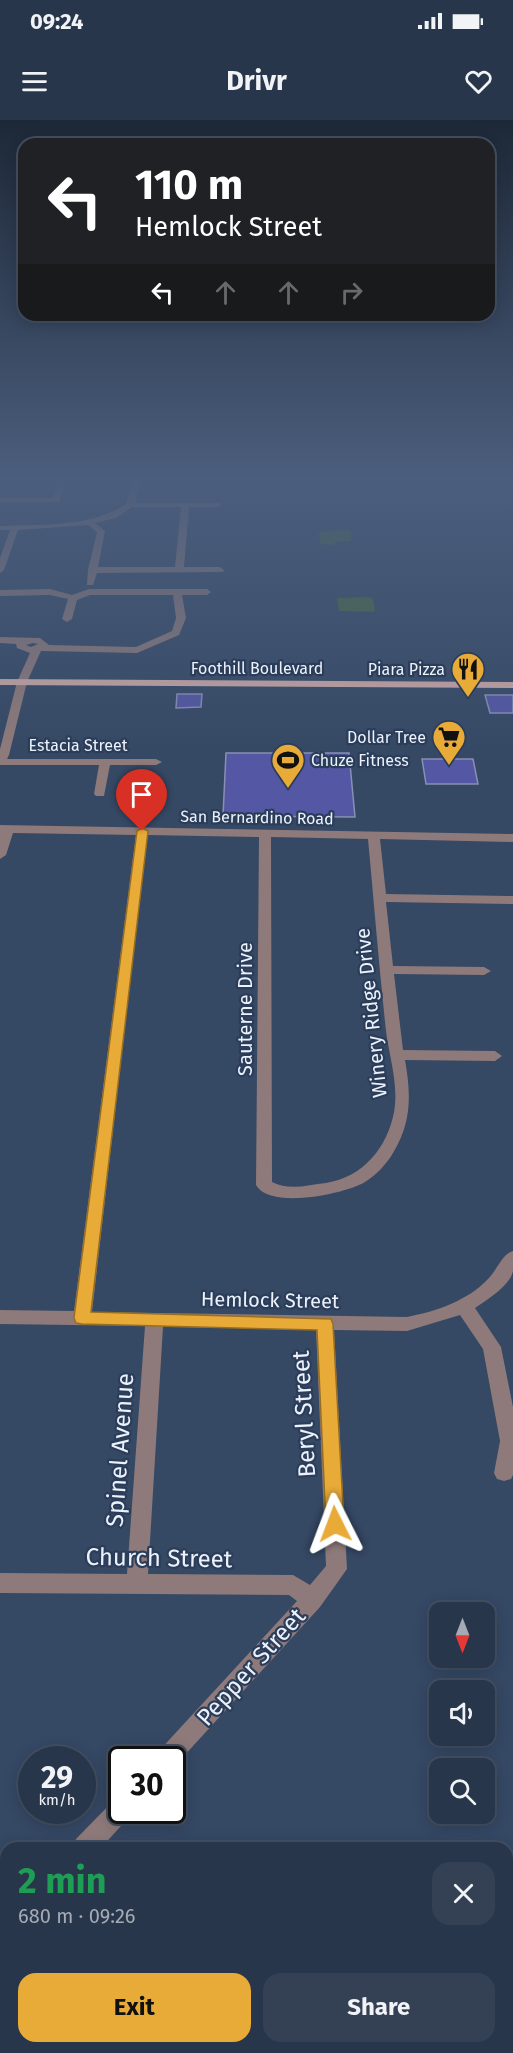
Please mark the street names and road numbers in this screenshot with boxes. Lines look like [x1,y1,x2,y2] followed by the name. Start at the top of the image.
[191,659,323,678] street label: Foothill Boulevard
[29,736,128,755] street label: Estacia Street
[180,807,334,828] street label: San Bernardino Road
[350,927,392,1099] street label: Winery Ridge Drive
[233,942,257,1076] street label: Sauterne Drive
[201,1287,340,1313] street label: Hemlock Street
[287,1349,321,1478] street label: Beryl Street
[101,1372,139,1528] street label: Spinel Avenue
[85,1543,233,1573] street label: Church Street
[191,1602,311,1732] street label: Pepper Street

